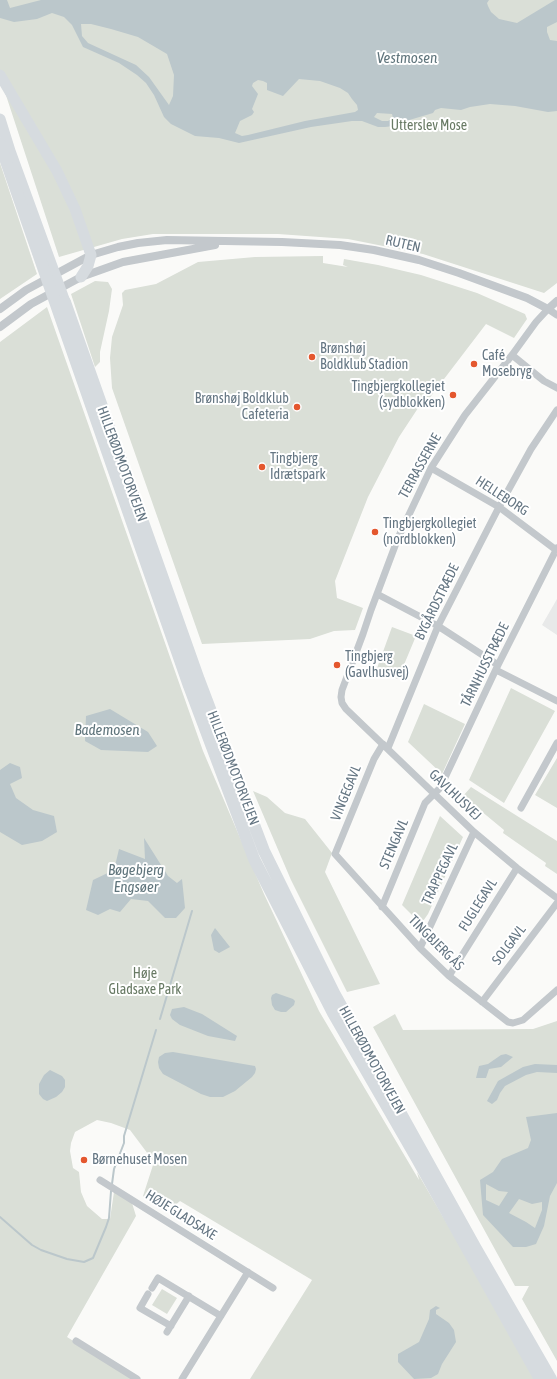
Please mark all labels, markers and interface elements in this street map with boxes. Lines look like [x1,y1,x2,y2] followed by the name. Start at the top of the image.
[377,49,437,67] water label: Vestmosen
[391,118,467,134] park label: Utterslev Mose
[384,232,422,256] street label: RUTEN
[320,341,408,374] place label: Brønshøj Boldklub Stadion
[482,348,532,380] place label: Café Mosebryg
[307,352,317,362] marker: Brønshøj Boldklub Stadion
[469,359,479,369] marker: Café Mosebryg
[351,379,445,412] place label: Tingbjergkollegiet (sydblokken)
[448,390,458,400] marker: Tingbjergkollegiet (sydblokken)
[195,391,289,424] place label: Brønshøj Boldklub Cafeteria
[292,402,302,412] marker: Brønshøj Boldklub Cafeteria
[93,404,151,524] street label: HILLERØDMOTORVEJEN
[395,430,445,502] street label: TERRASSERNE
[270,451,326,484] place label: Tingbjerg Idrætspark
[257,462,267,472] marker: Tingbjerg Idrætspark
[472,473,532,519] street label: HELLEBORG
[383,516,477,548] place label: Tingbjergkollegiet (nordblokken)
[370,527,380,537] marker: Tingbjergkollegiet (nordblokken)
[411,561,463,643] street label: BYGÅRDSTRÆDE
[457,620,513,710] street label: TÅRNHUSSTRÆDE
[345,649,409,682] place label: Tingbjerg (Gavlhusvej)
[332,660,342,670] marker: Tingbjerg (Gavlhusvej)
[203,708,263,828] street label: HILLERØDMOTORVEJEN
[74,721,140,739] water label: Bademosen
[327,763,365,823] street label: VINGEGAVL
[425,766,485,824] street label: GAVLHUSVEJ
[376,817,412,871] street label: STENGAVL
[418,841,462,907] street label: TRAPPEGAVL
[108,861,164,896] water label: Bøgebjerg Engsøer
[455,876,501,934] street label: FUGLEGAVL
[405,912,467,974] street label: TINGBJERG ÅS
[489,922,529,968] street label: SOLGAVL
[109,966,181,998] park label: Høje Gladsaxe Park
[335,1003,409,1117] street label: HILLERØDMOTORVEJEN
[92,1152,187,1168] place label: Børnehuset Mosen
[79,1155,89,1165] marker: Børnehuset Mosen
[142,1186,220,1244] street label: HØJE GLADSAXE

